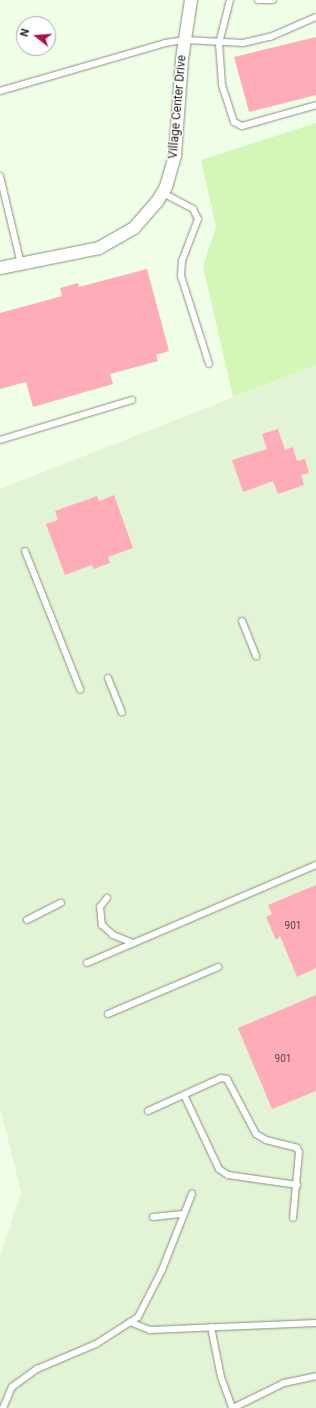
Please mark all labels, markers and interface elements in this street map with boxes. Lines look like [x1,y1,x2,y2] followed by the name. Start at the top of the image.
[16,16,56,56] north arrow
[18,27,32,38] text: N
[166,55,190,159] street label: Village Center Drive
[285,920,301,932] house number: 901
[275,1053,291,1065] house number: 901

